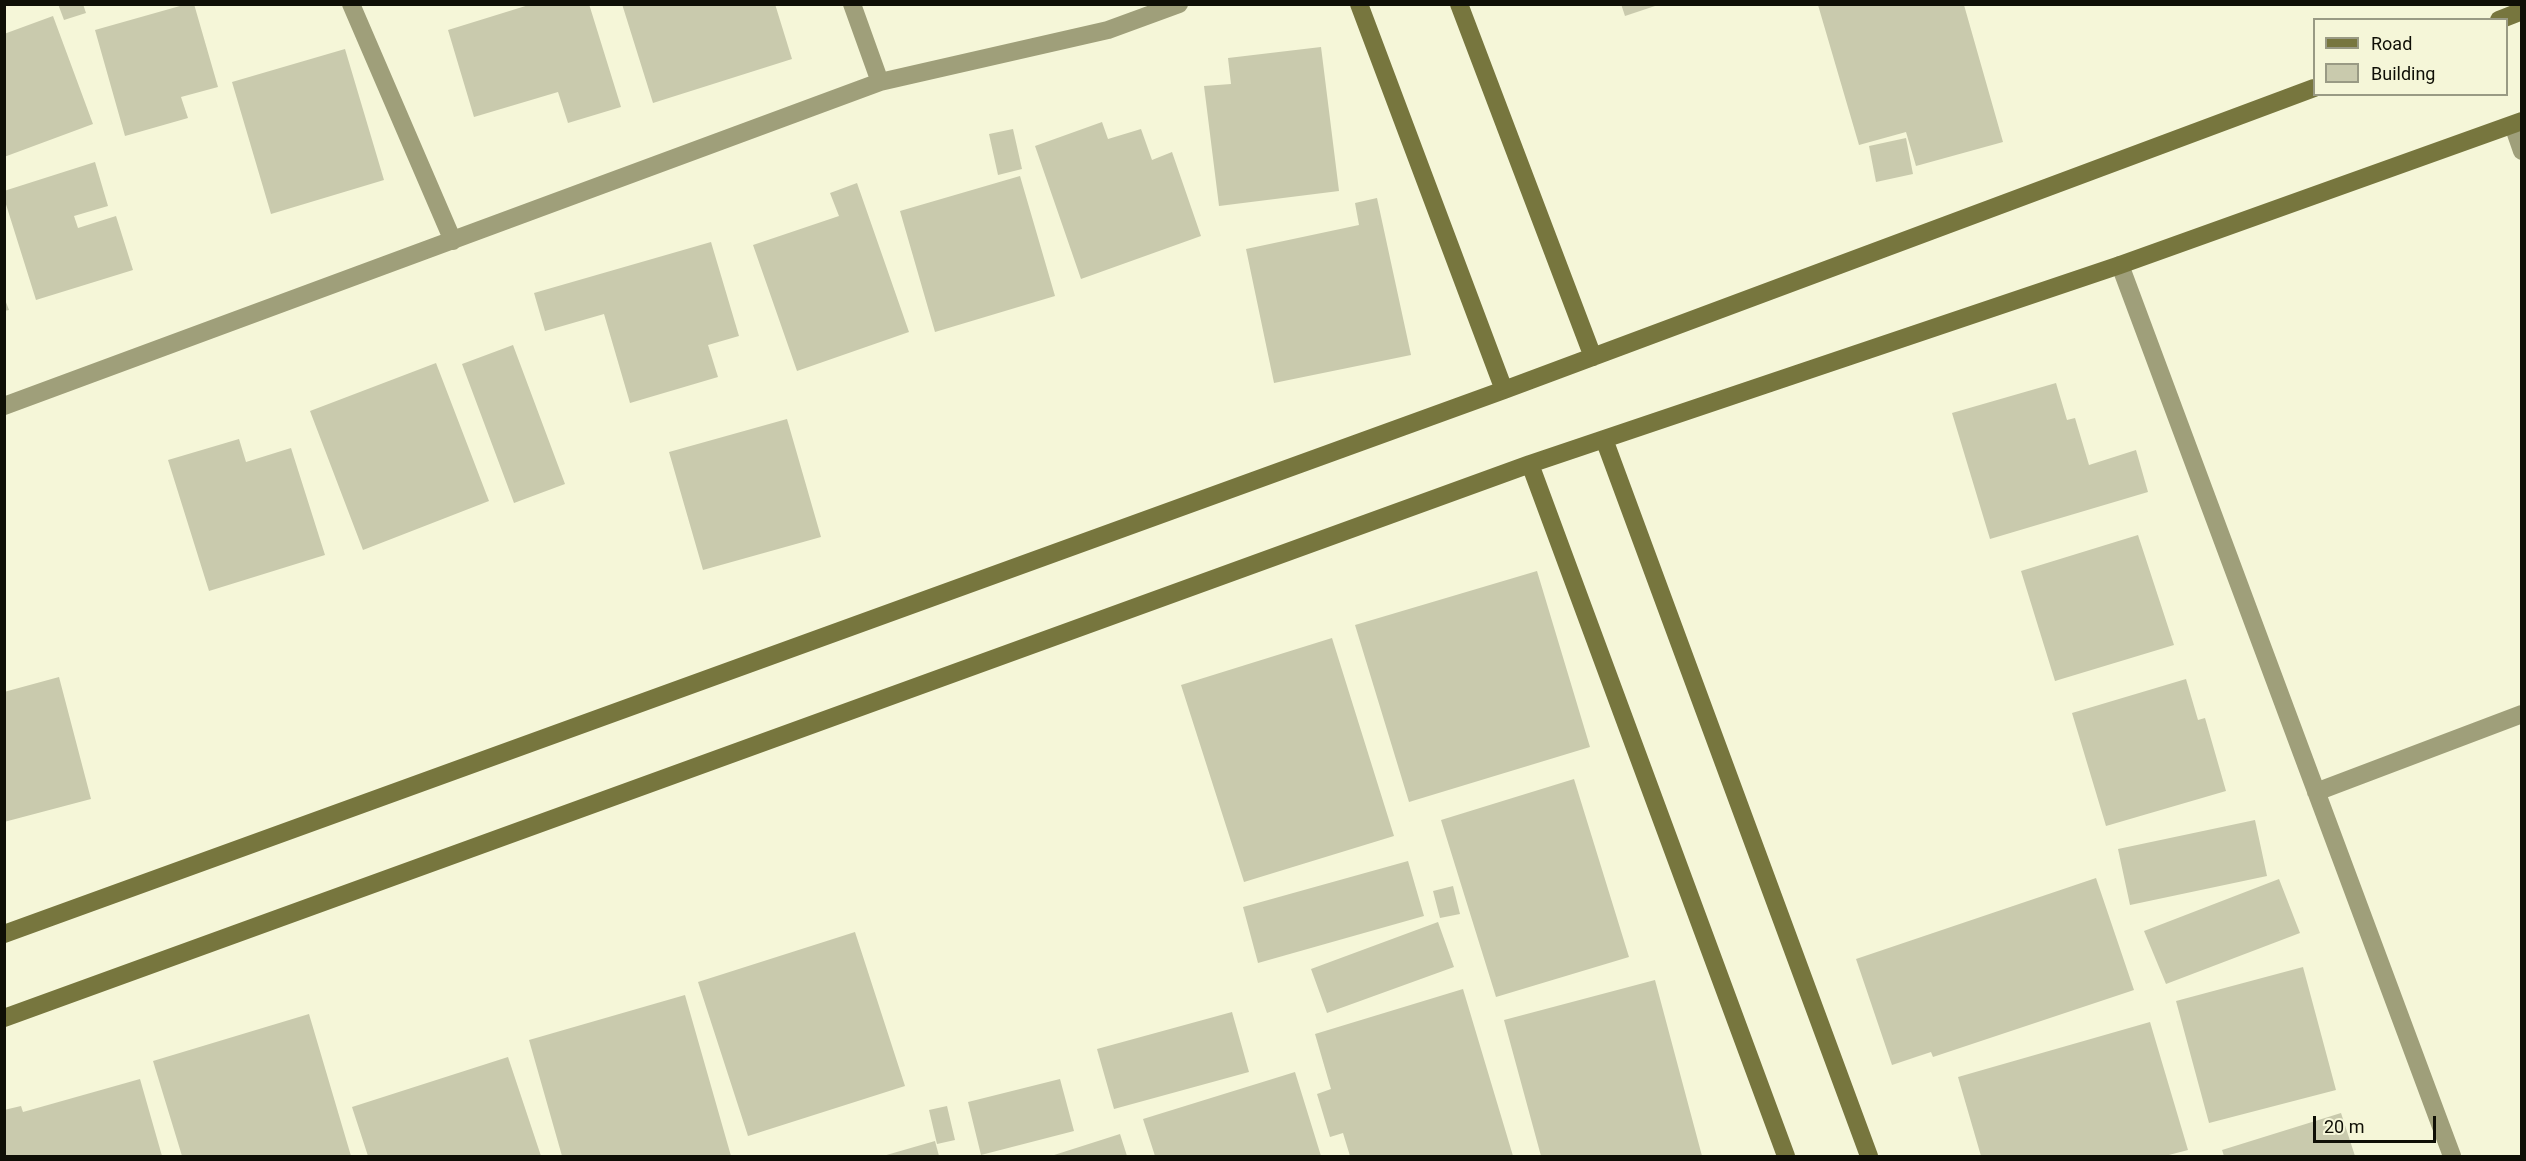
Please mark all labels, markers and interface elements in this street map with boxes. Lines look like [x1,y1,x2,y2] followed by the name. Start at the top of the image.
[2313,18,2508,96] legend
[2371,33,2412,54] text: Road
[2371,63,2435,84] text: Building
[2316,1104,2439,1142] scale bar
[2324,1116,2364,1137] text: 20 m

